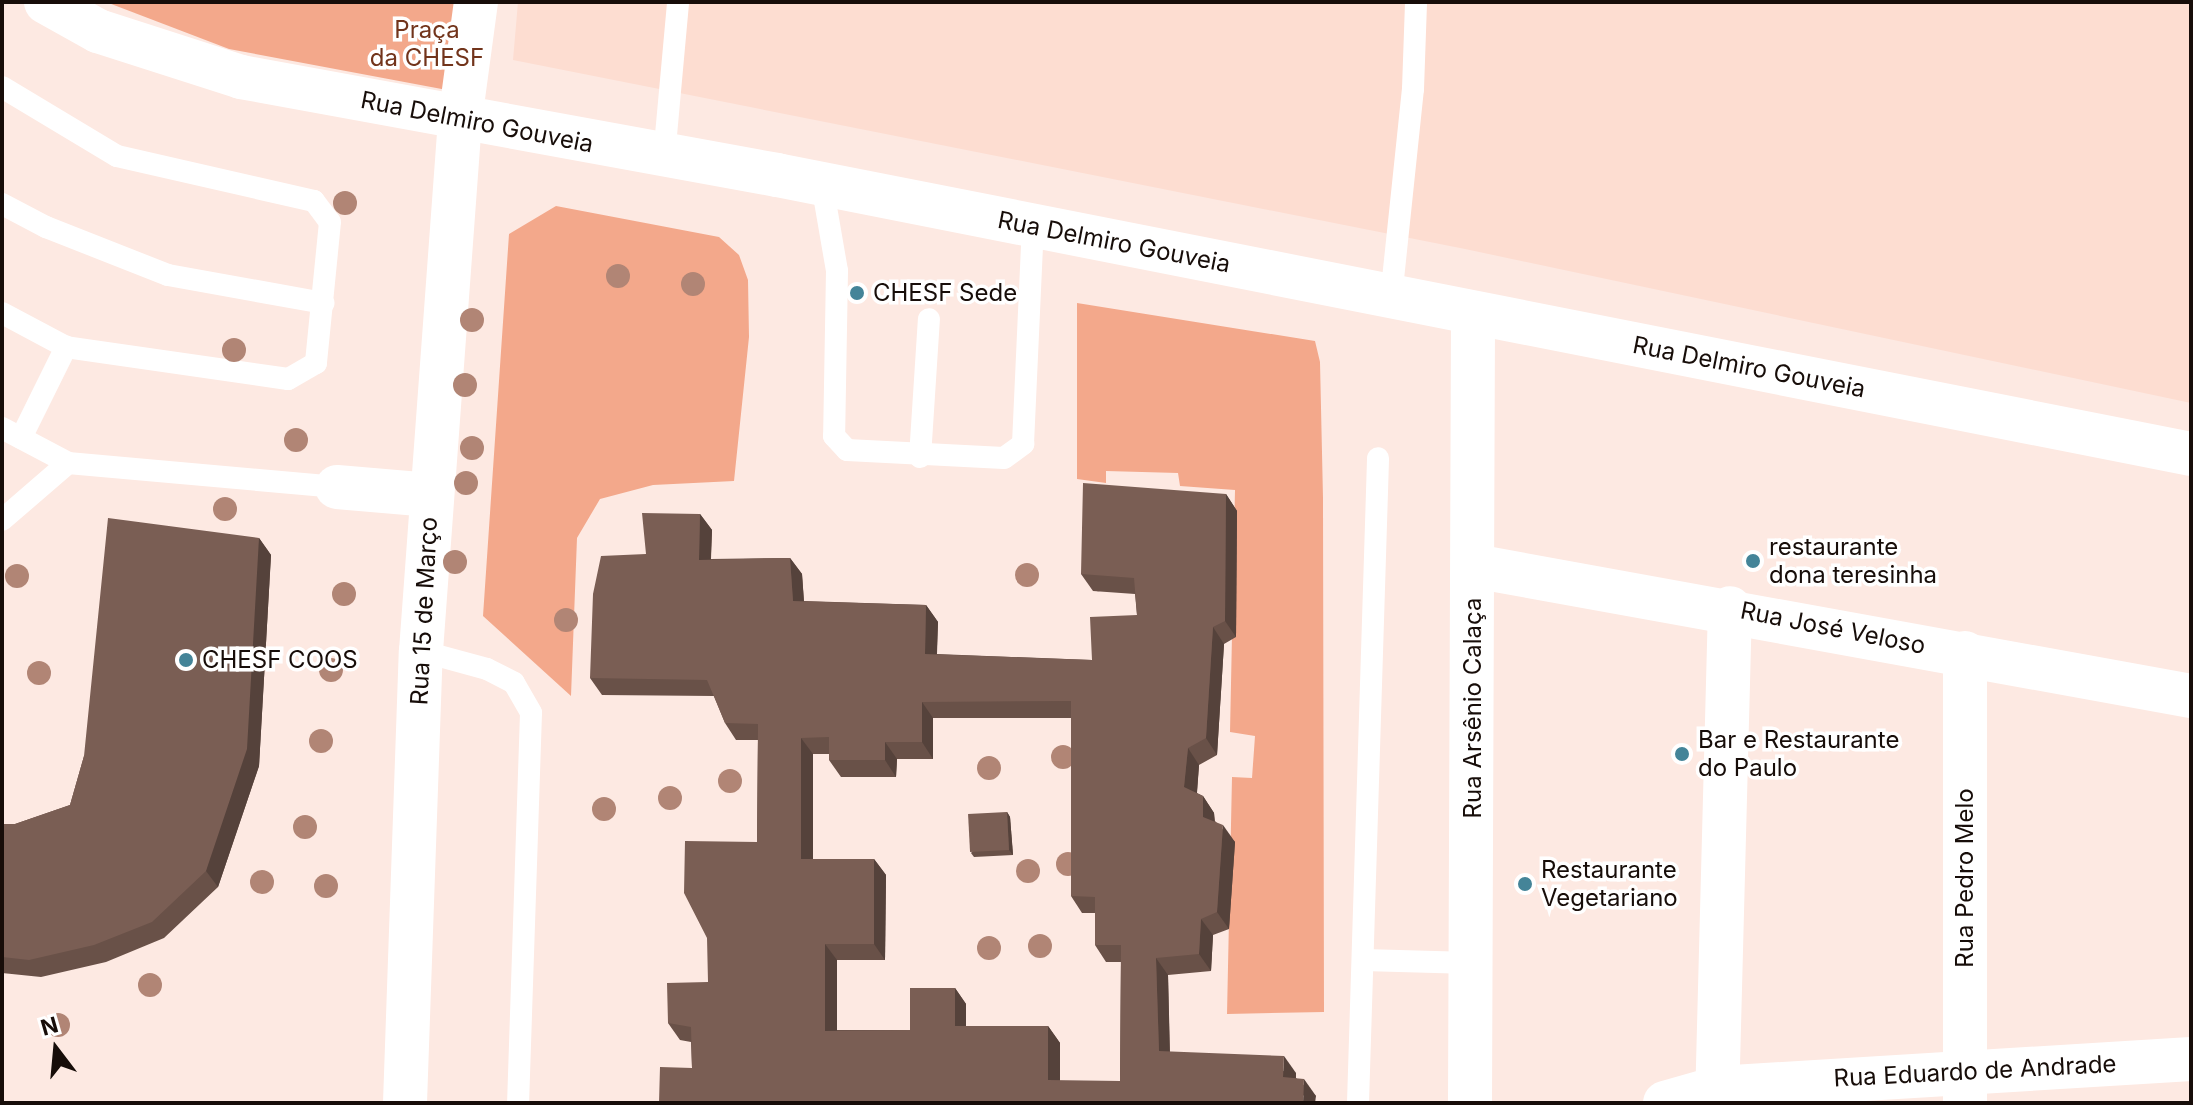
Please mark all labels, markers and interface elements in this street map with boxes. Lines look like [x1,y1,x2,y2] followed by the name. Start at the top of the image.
[370,16,484,72] park label: Praça da CHESF
[358,85,596,159] street label: Rua Delmiro Gouveia
[995,205,1233,279] street label: Rua Delmiro Gouveia
[873,279,1017,307] place label: CHESF Sede
[848,284,866,302] marker: CHESF Sede
[1630,330,1868,404] street label: Rua Delmiro Gouveia
[405,516,443,706] street label: Rua 15 de Março
[1769,533,1937,589] place label: restaurante dona teresinha
[1744,552,1762,570] marker: restaurante dona teresinha
[1738,596,1928,660] street label: Rua José Veloso
[1459,598,1487,818] street label: Rua Arsênio Calaça
[202,646,358,674] place label: CHESF COOS
[177,651,195,669] marker: CHESF COOS
[1698,726,1899,782] place label: Bar e Restaurante do Paulo
[1673,745,1691,763] marker: Bar e Restaurante do Paulo
[1951,788,1979,968] street label: Rua Pedro Melo
[1541,856,1678,912] place label: Restaurante Vegetariano
[1516,875,1534,893] marker: Restaurante Vegetariano
[16,1009,96,1089] north arrow
[38,1011,61,1041] text: N
[1833,1049,2117,1093] street label: Rua Eduardo de Andrade

